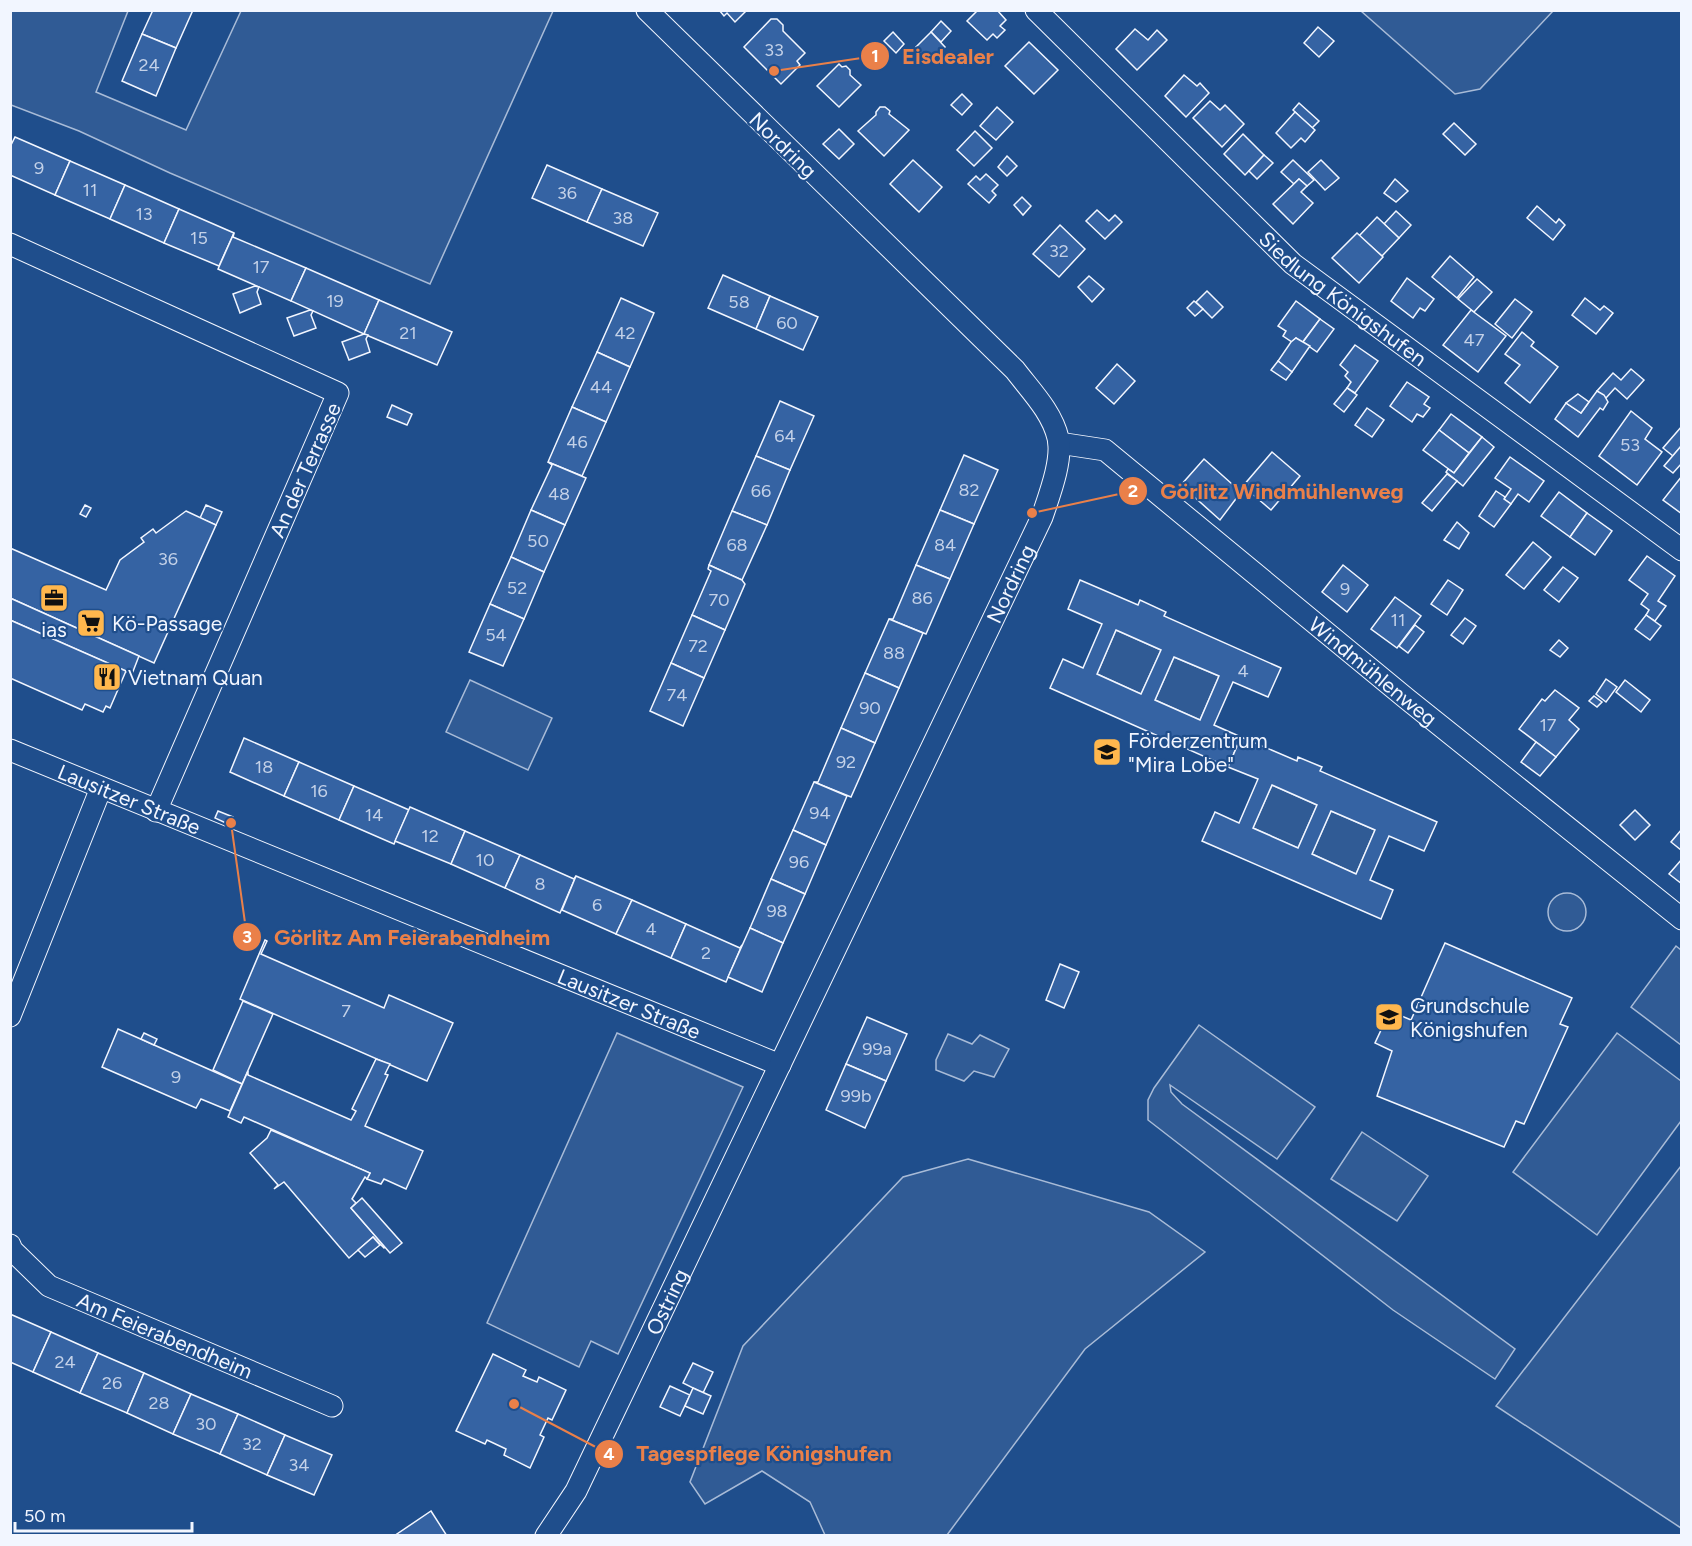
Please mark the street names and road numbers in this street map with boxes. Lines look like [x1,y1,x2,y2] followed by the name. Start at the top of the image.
[744,107,822,183] street label: Nordring
[1254,226,1432,371] street label: Siedlung Königshufen
[264,399,346,541] street label: An der Terrasse
[981,540,1040,627] street label: Nordring
[1304,611,1442,731] street label: Windmühlenweg
[54,758,205,839] street label: Lausitzer Straße
[554,963,704,1044] street label: Lausitzer Straße
[640,1265,693,1339] street label: Ostring
[74,1287,256,1383] street label: Am Feierabendheim

